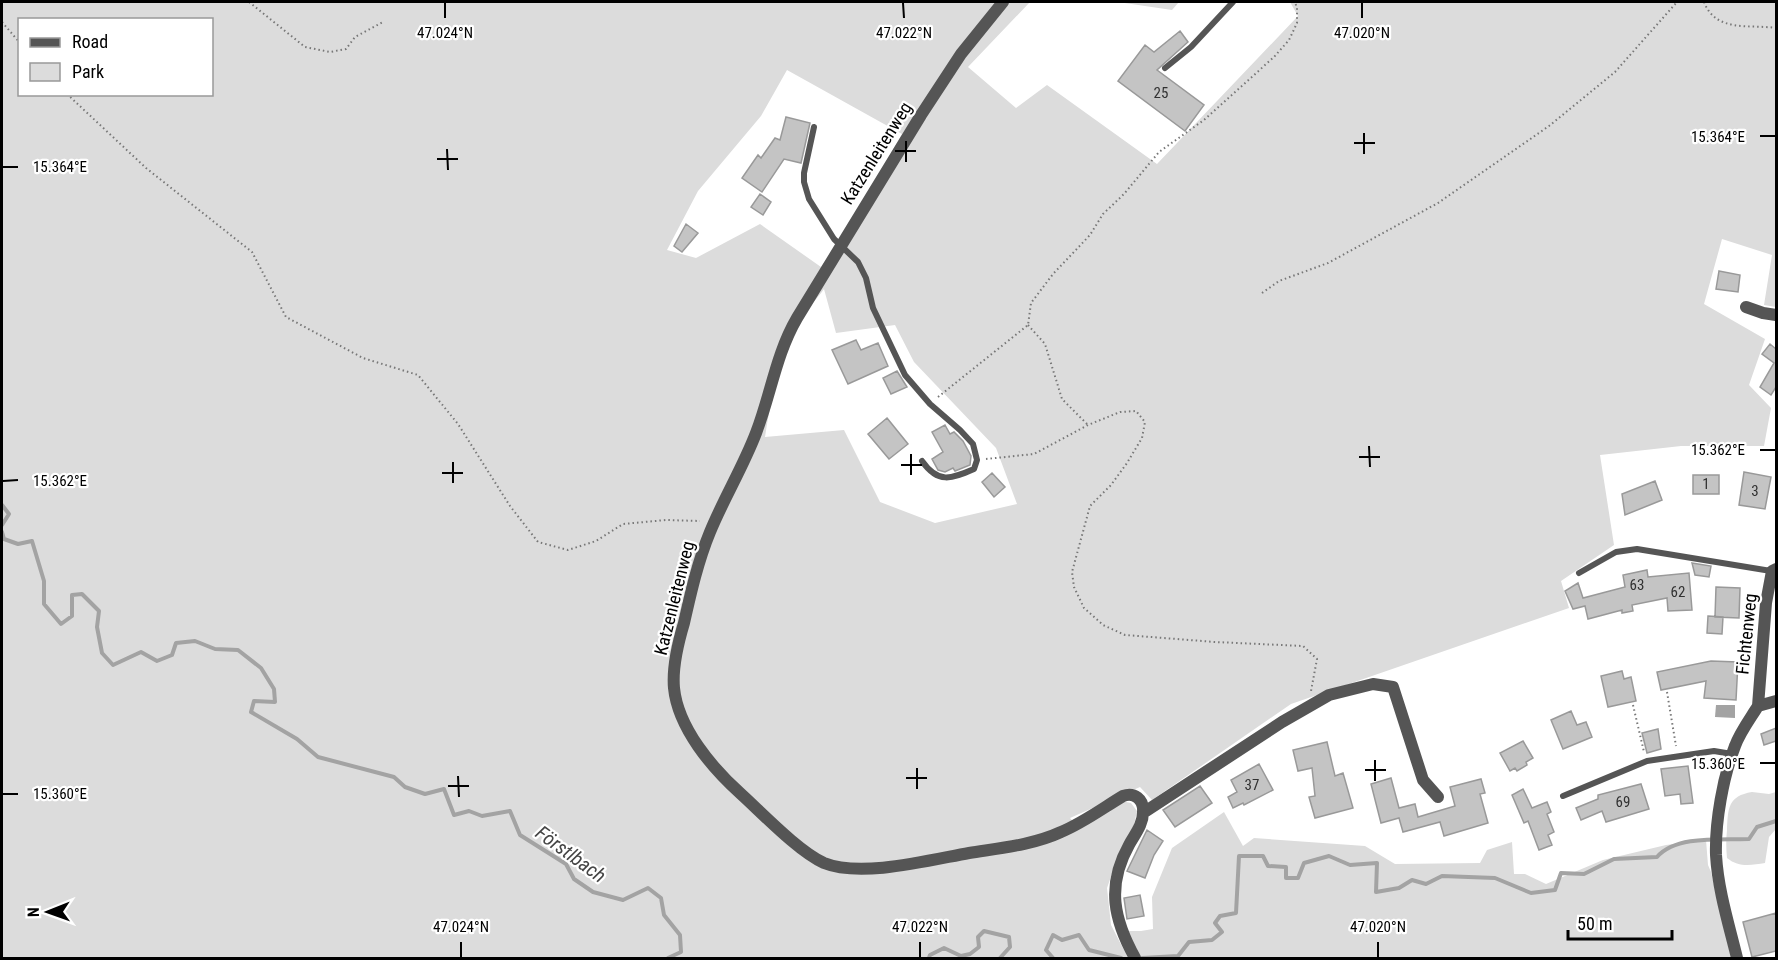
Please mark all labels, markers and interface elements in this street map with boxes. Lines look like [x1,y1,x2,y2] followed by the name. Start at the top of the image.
[18,18,213,96] legend
[417,24,473,42] text: 47.024°N
[876,24,932,42] text: 47.022°N
[1334,24,1390,42] text: 47.020°N
[72,31,108,52] text: Road
[72,61,104,82] text: Park
[1154,84,1168,102] house number: 25
[836,98,916,208] street label: Katzenleitenweg
[1691,128,1745,146] text: 15.364°E
[33,158,87,176] text: 15.364°E
[1691,441,1745,459] text: 15.362°E
[33,472,87,490] text: 15.362°E
[1702,475,1710,493] house number: 1
[1751,482,1759,500] house number: 3
[650,539,698,657] street label: Katzenleitenweg
[1630,576,1644,594] house number: 63
[1671,583,1685,601] house number: 62
[1731,592,1761,676] street label: Fichtenweg
[1691,755,1745,773] text: 15.360°E
[1245,776,1259,794] house number: 37
[33,785,87,803] text: 15.360°E
[1616,793,1630,811] house number: 69
[531,820,611,888] water label: Förstlbach
[18,882,78,942] north arrow
[1568,903,1672,941] scale bar
[24,907,43,917] text: N
[1577,913,1612,934] text: 50 m
[433,918,489,936] text: 47.024°N
[892,918,948,936] text: 47.022°N
[1350,918,1406,936] text: 47.020°N

